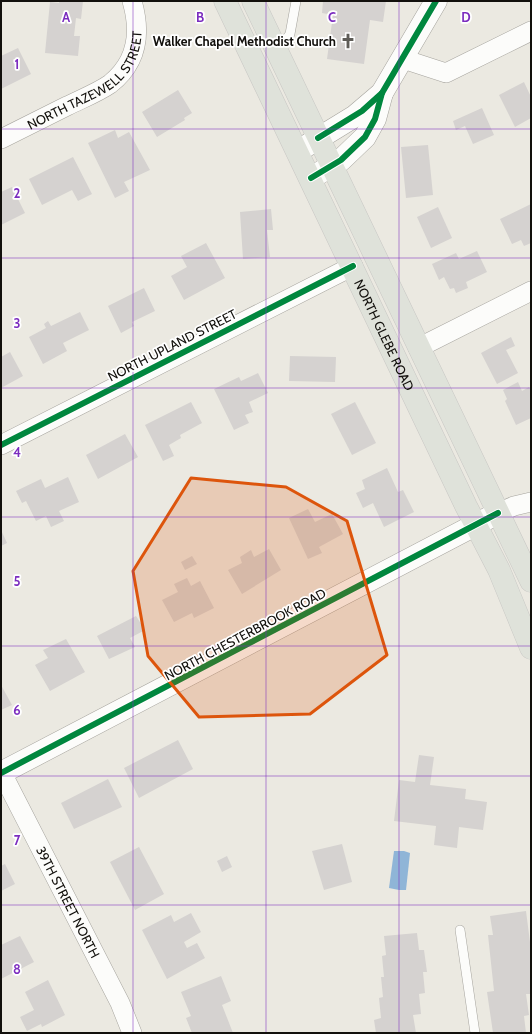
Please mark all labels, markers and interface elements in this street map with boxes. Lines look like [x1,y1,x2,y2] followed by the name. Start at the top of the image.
[62,9,71,25] text: A
[196,9,204,25] text: B
[328,9,336,25] text: C
[461,9,471,25] text: D
[24,30,145,133] street label: NORTH TAZEWELL STREET
[339,32,357,50] church icon: Walker Chapel Methodist Church
[153,33,336,49] place label: Walker Chapel Methodist Church
[15,56,19,72] text: 1
[14,185,21,201] text: 2
[351,277,418,393] street label: NORTH GLEBE ROAD
[105,306,239,384] street label: NORTH UPLAND STREET
[13,315,21,331] text: 3
[13,444,21,460] text: 4
[14,573,21,589] text: 5
[161,584,329,684] street label: NORTH CHESTERBROOK ROAD
[13,702,21,718] text: 6
[14,832,21,848] text: 7
[33,844,103,960] street label: 39TH STREET NORTH
[13,961,21,977] text: 8

